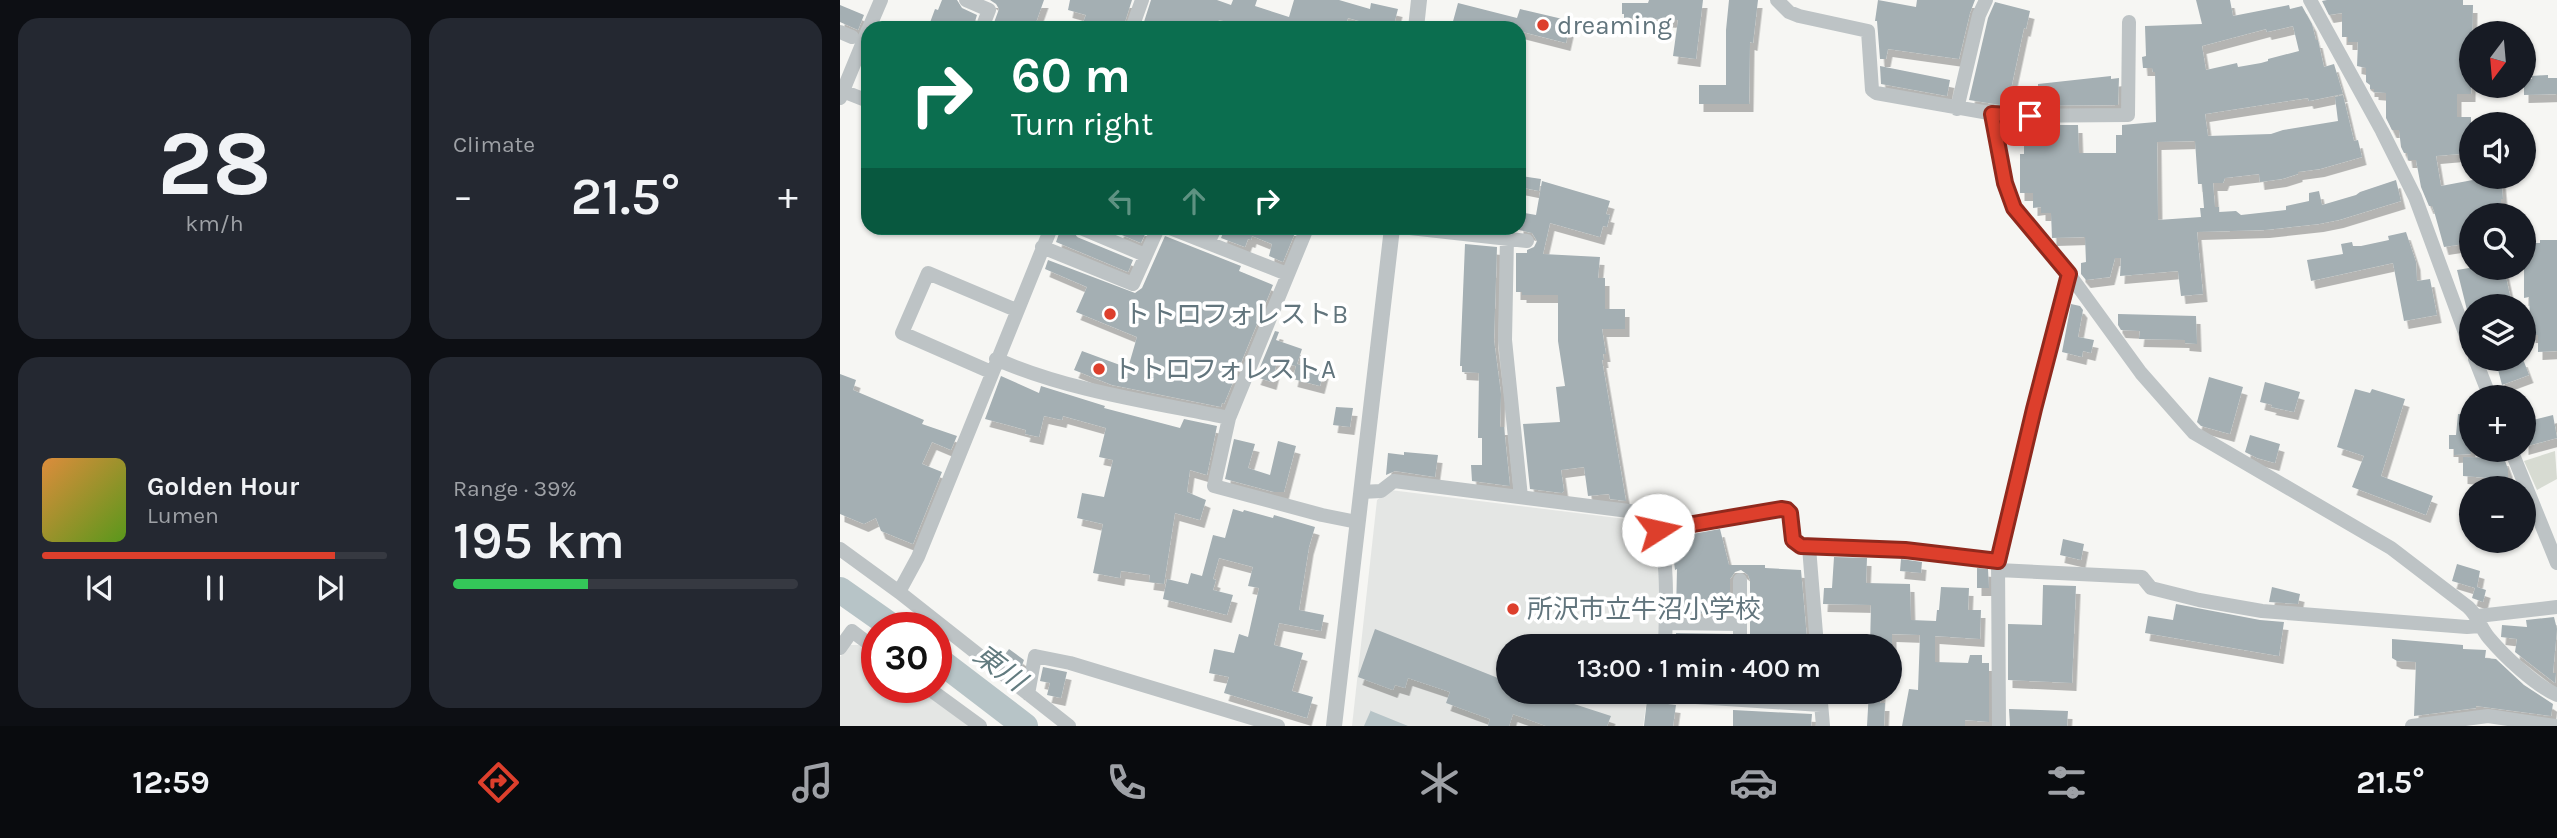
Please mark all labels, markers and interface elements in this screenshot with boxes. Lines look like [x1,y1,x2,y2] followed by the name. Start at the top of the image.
[1557,10,1672,41] place label: dreaming
[1535,17,1551,33] marker: dreaming
[2459,21,2536,98] north arrow
[2459,21,2536,553] map controls
[1011,47,1131,104] text: 60 m
[896,49,987,140] icon: right
[2000,86,2060,146] pin
[2011,97,2049,135] icon: arrive
[1011,106,1153,143] text: Turn right
[158,111,271,217] text: 28
[2459,112,2536,189] button: sound
[453,131,535,158] text: Climate
[571,166,680,227] text: 21.5°
[453,174,473,219] text: −
[778,174,798,219] text: +
[1102,182,1140,220] icon: left
[1175,182,1213,220] icon: ahead
[1248,182,1286,220] icon: right
[2459,203,2536,280] button: search
[185,210,244,237] text: km/h
[2459,294,2536,371] button: layers
[1124,299,1348,330] place label: トトロフォレストB
[1102,306,1118,322] marker: トトロフォレストB
[1113,354,1336,385] place label: トトロフォレストA
[1091,361,1107,377] marker: トトロフォレストA
[2459,385,2536,462] button: +
[147,471,299,502] text: Golden Hour
[453,475,577,502] text: Range · 39%
[2459,476,2536,553] button: −
[1621,493,1695,567] position arrow
[147,502,219,529] text: Lumen
[453,510,625,571] text: 195 km
[81,569,119,607] icon: previous
[196,569,234,607] icon: pause
[311,569,349,607] icon: next
[1527,594,1761,625] place label: 所沢市立牛沼小学校
[1505,601,1521,617] marker: 所沢市立牛沼小学校
[861,612,952,703] speed limit sign: 30
[967,637,1034,699] water label: 東川
[1577,653,1821,684] text: 13:00 · 1 min · 400 m
[474,758,523,807] icon: directions
[788,758,837,807] icon: music
[1102,758,1151,807] icon: phone
[1415,758,1464,807] icon: climate
[1729,758,1778,807] icon: car
[2042,758,2091,807] icon: filters
[132,764,210,801] text: 12:59
[2356,764,2425,801] text: 21.5°

